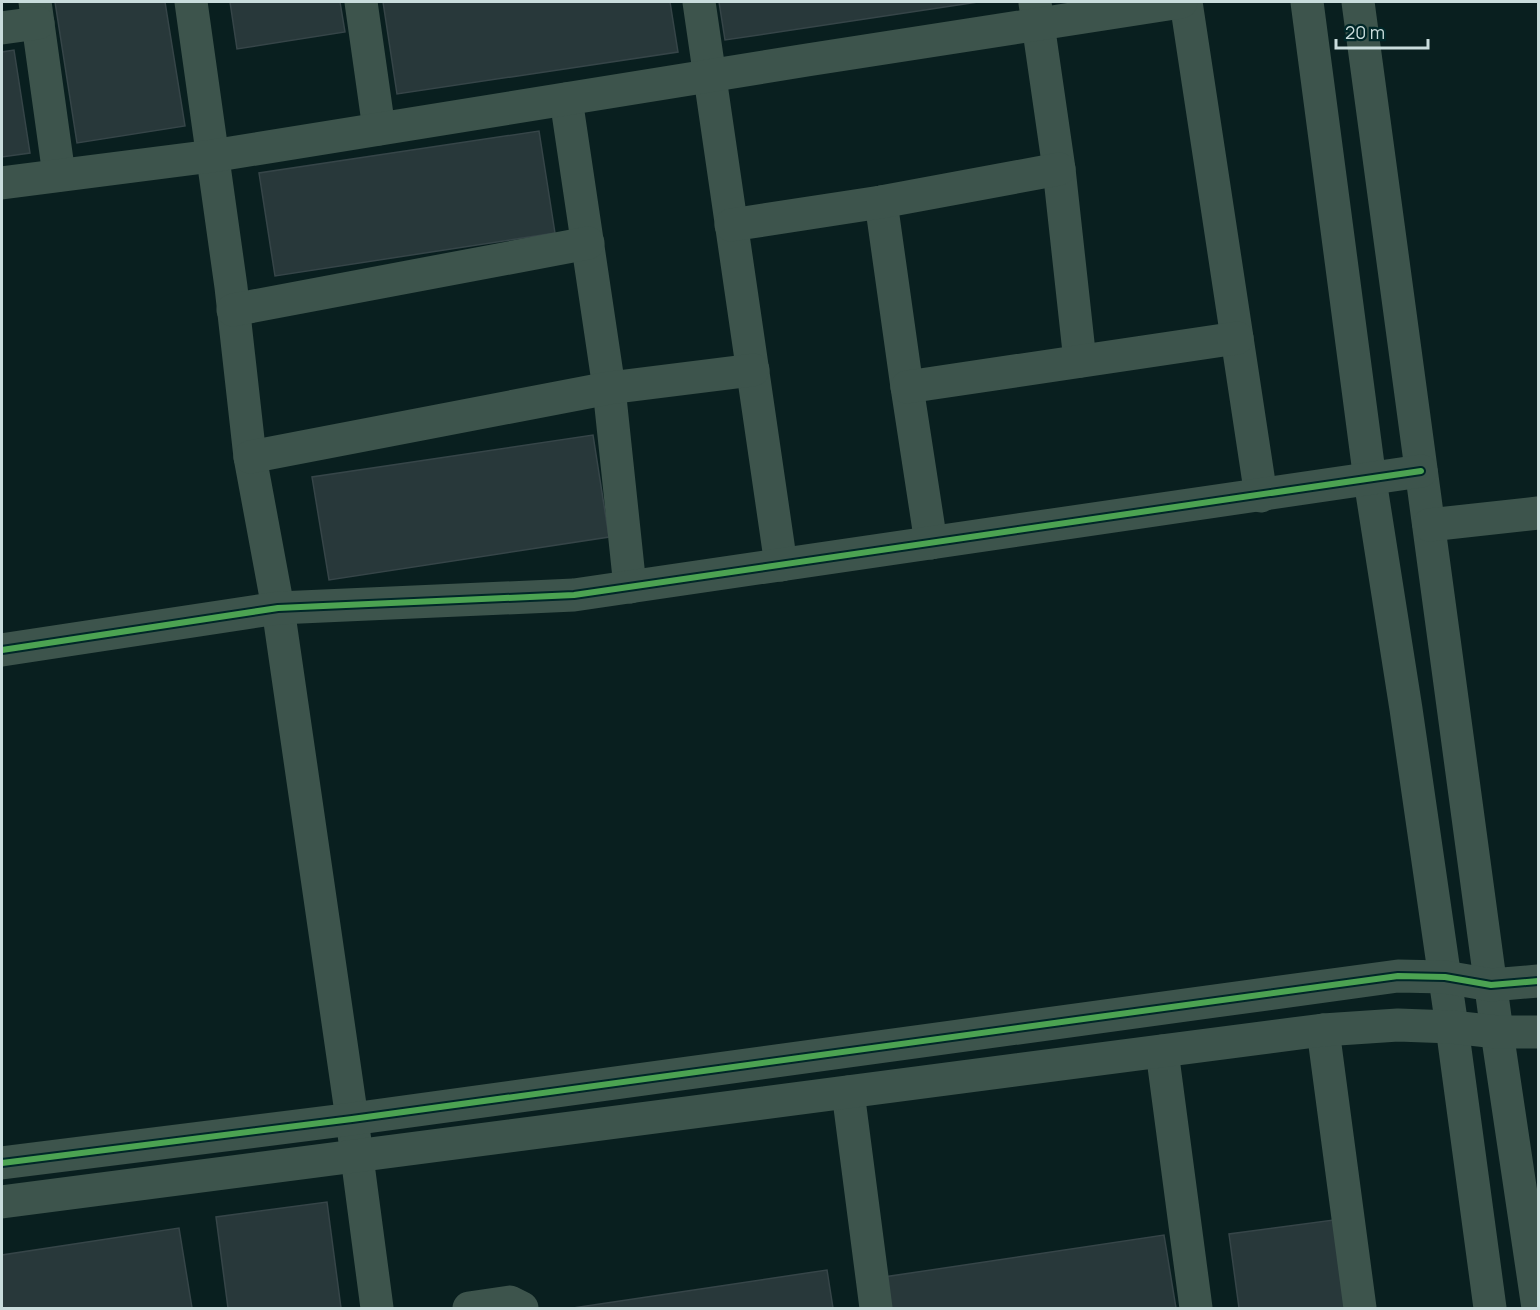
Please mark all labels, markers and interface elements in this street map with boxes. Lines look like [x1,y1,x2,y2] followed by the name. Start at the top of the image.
[1336,12,1428,50] scale bar
[1345,20,1385,44] text: 20 m

